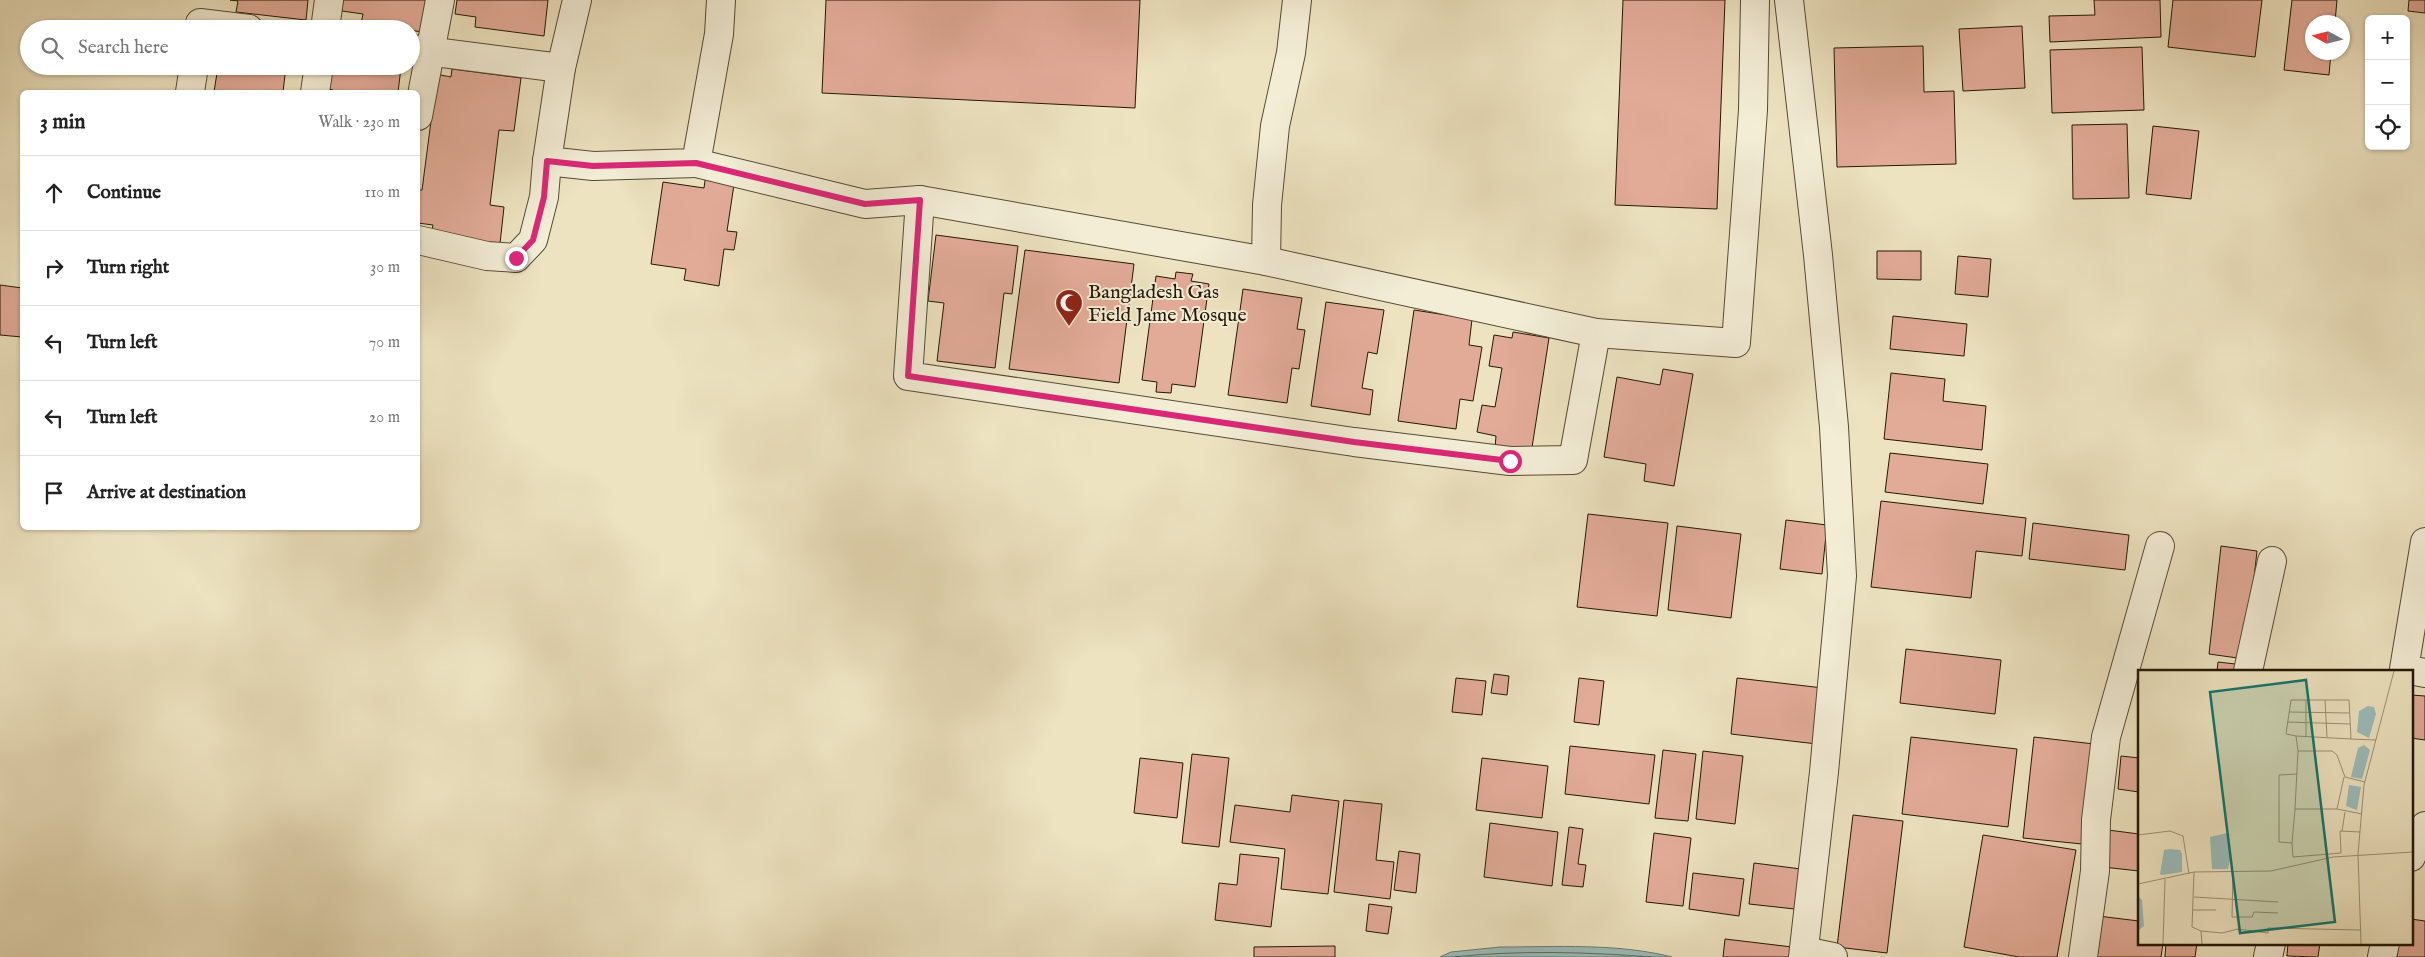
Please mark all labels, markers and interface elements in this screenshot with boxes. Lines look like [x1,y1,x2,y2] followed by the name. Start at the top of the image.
[2305,15,2350,60] north arrow
[2365,15,2410,150] map controls
[2365,15,2410,60] button: +
[20,20,420,75] search box
[38,34,66,62] icon: search
[78,36,169,60] text: Search here
[2365,60,2410,105] button: −
[2365,105,2410,150] button: locate
[40,109,85,136] text: 3 min
[318,113,400,133] text: Walk · 230 m
[40,179,68,207] icon: ahead
[87,181,161,205] text: Continue
[364,183,400,203] text: 110 m
[505,247,528,270] route end
[40,254,68,282] icon: right
[87,256,169,280] text: Turn right
[370,258,400,278] text: 30 m
[1088,280,1247,328] place label: Bangladesh Gas Field Jame Mosque
[1054,288,1084,327] mosque icon: Bangladesh Gas Field Jame Mosque
[40,329,68,357] icon: left
[87,331,158,355] text: Turn left
[369,333,400,353] text: 70 m
[40,404,68,432] icon: left
[87,406,158,430] text: Turn left
[369,408,400,428] text: 20 m
[1499,450,1522,473] route start
[40,479,68,507] icon: arrive
[87,481,246,505] text: Arrive at destination
[2138,670,2412,944] inset map

